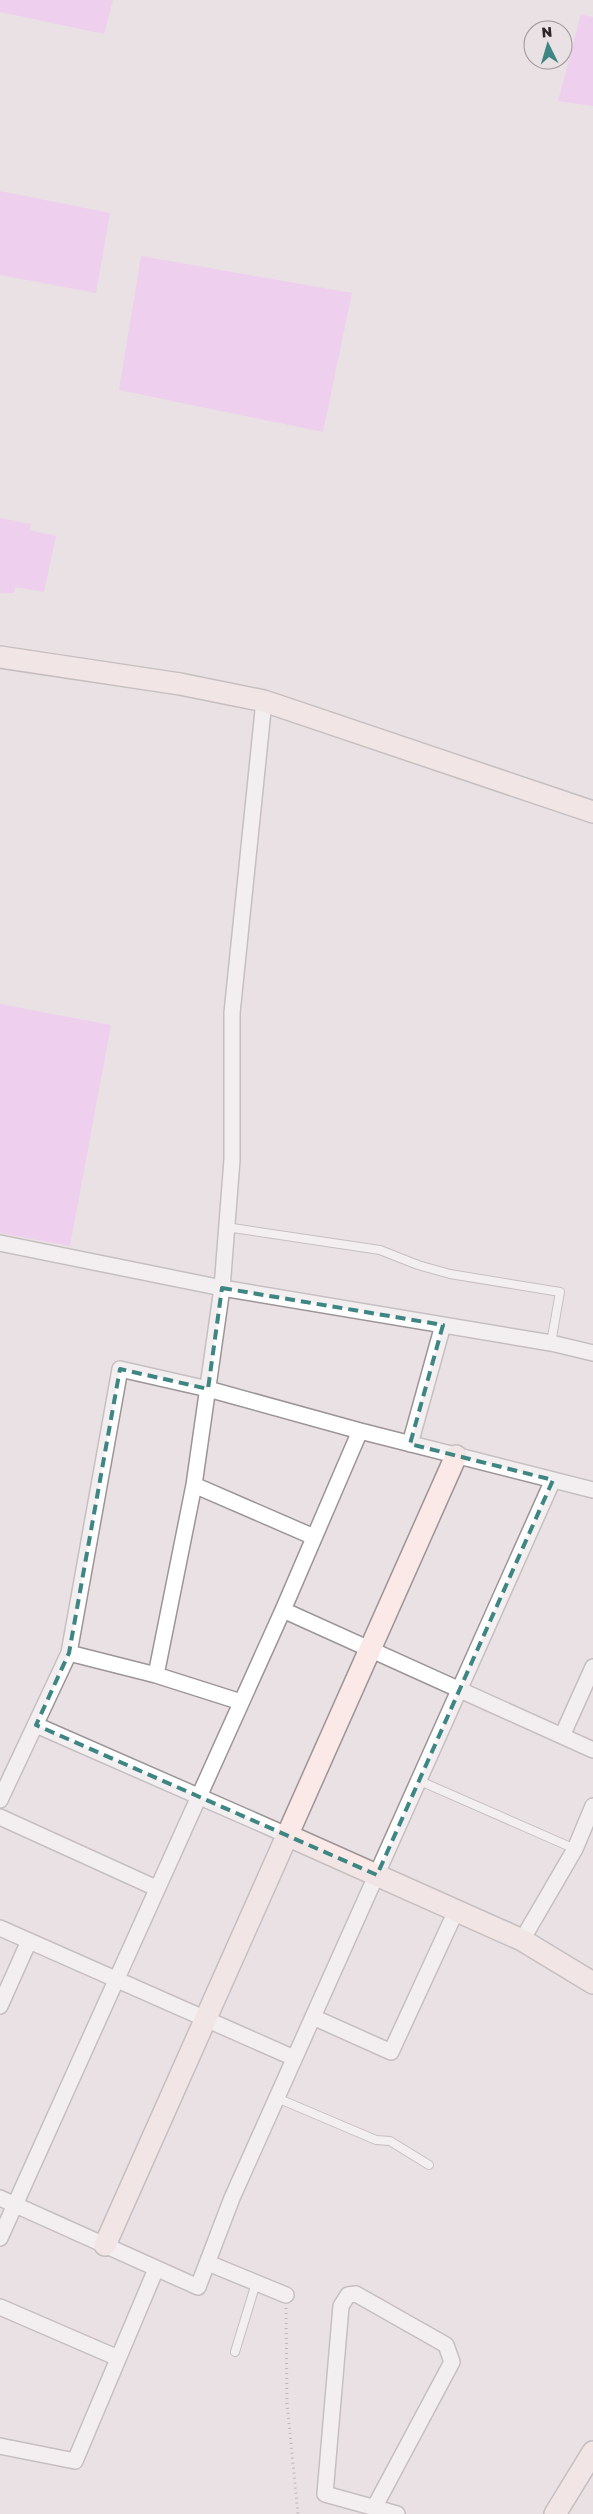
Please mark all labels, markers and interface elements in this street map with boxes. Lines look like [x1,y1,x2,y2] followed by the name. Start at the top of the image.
[523,20,573,70] north arrow
[541,23,553,40] text: N

